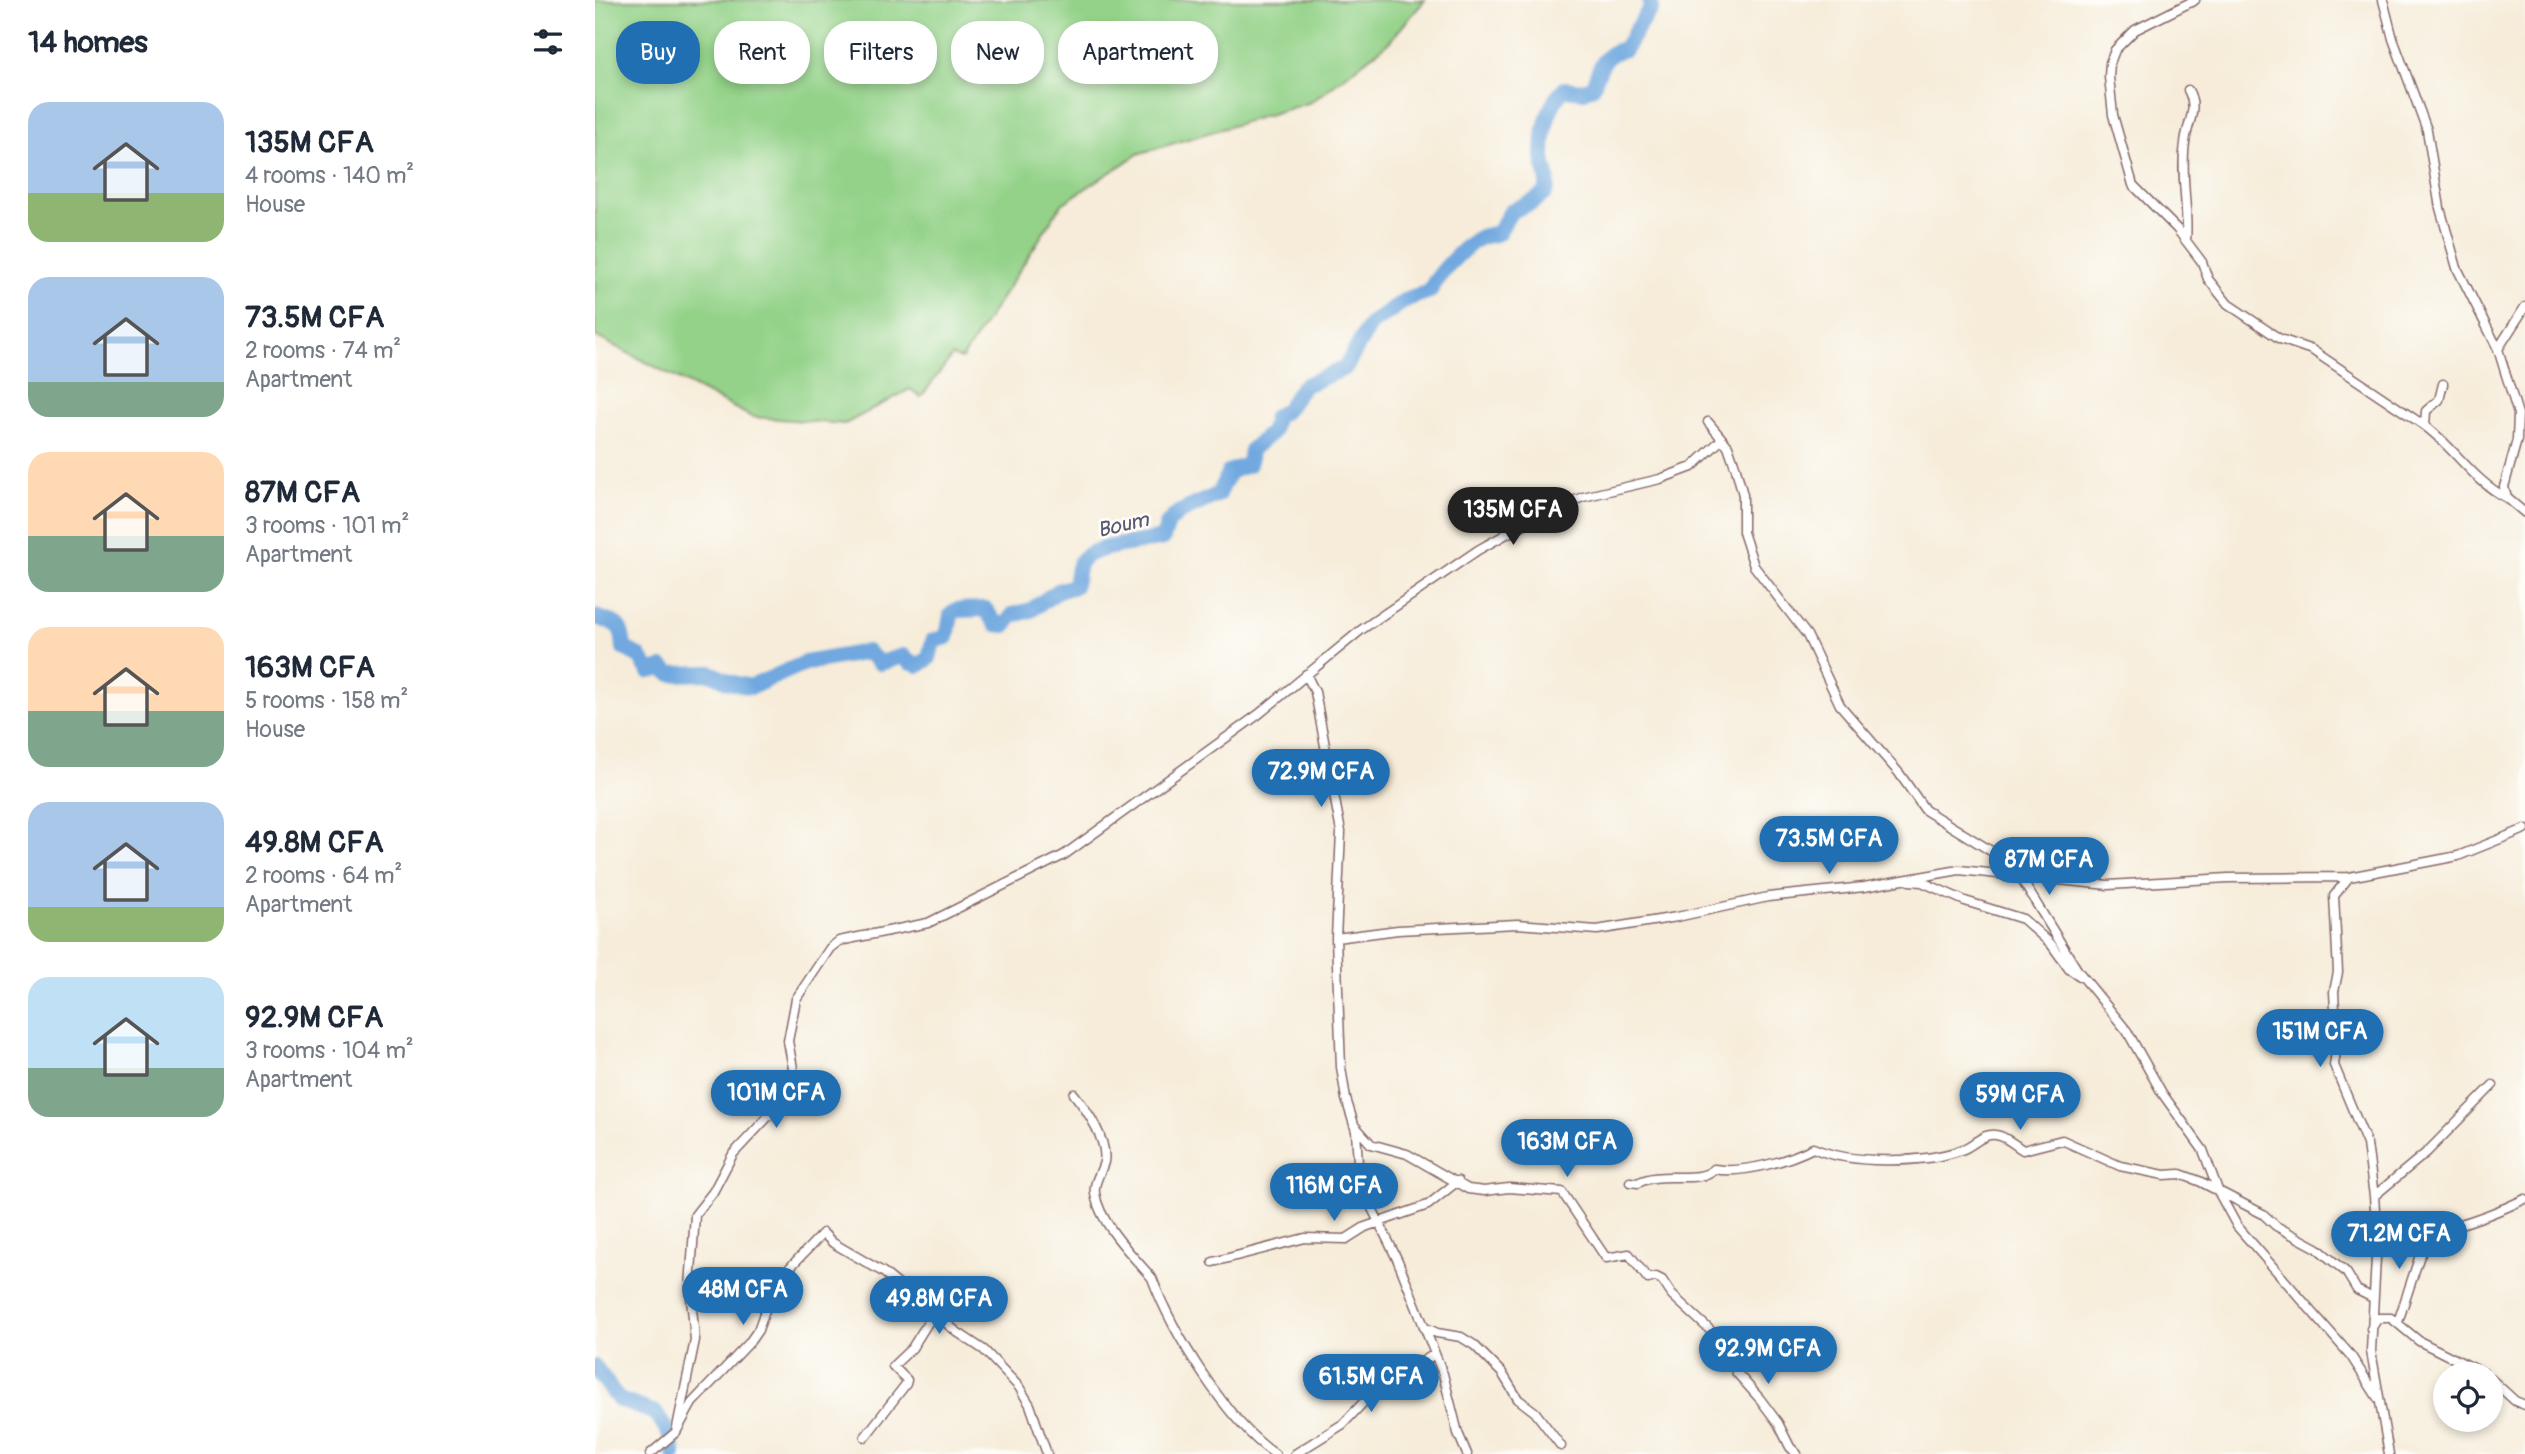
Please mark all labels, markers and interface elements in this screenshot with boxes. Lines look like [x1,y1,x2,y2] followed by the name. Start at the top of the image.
[616,21,700,84] chip: Buy
[714,21,810,84] chip: Rent
[824,21,937,84] chip: Filters
[951,21,1044,84] chip: New
[1058,21,1218,84] chip: Apartment
[529,23,567,61] icon: filters
[28,24,148,61] text: 14 homes
[245,124,374,161] text: 135M CFA
[84,130,168,214] icon: home
[245,161,414,190] text: 4 rooms · 140 m²
[245,190,305,219] text: House
[245,299,385,336] text: 73.5M CFA
[84,305,168,389] icon: home
[245,336,401,365] text: 2 rooms · 74 m²
[245,365,352,394] text: Apartment
[245,474,360,511] text: 87M CFA
[84,480,168,564] icon: home
[1441,488,1585,547] pin: 135M CFA
[1464,495,1562,524] text: 135M CFA
[1095,506,1153,544] water label: Boum
[245,511,409,540] text: 3 rooms · 101 m²
[245,540,352,569] text: Apartment
[245,649,375,686] text: 163M CFA
[84,655,168,739] icon: home
[245,686,408,715] text: 5 rooms · 158 m²
[245,715,305,744] text: House
[1241,750,1401,809] pin: 72.9M CFA
[1268,757,1374,786] text: 72.9M CFA
[1749,816,1909,876] pin: 73.5M CFA
[245,824,384,861] text: 49.8M CFA
[1775,824,1883,853] text: 73.5M CFA
[84,830,168,914] icon: home
[1984,838,2114,897] pin: 87M CFA
[2005,845,2093,874] text: 87M CFA
[245,861,402,890] text: 2 rooms · 64 m²
[245,890,352,919] text: Apartment
[245,999,383,1036] text: 92.9M CFA
[84,1005,168,1089] icon: home
[2248,1010,2392,1069] pin: 151M CFA
[2273,1017,2367,1046] text: 151M CFA
[245,1036,414,1065] text: 3 rooms · 104 m²
[245,1065,352,1094] text: Apartment
[704,1070,848,1130] pin: 101M CFA
[1955,1072,2085,1132] pin: 59M CFA
[727,1078,825,1107] text: 101M CFA
[1976,1080,2064,1109] text: 59M CFA
[1495,1120,1639,1179] pin: 163M CFA
[1517,1127,1617,1156] text: 163M CFA
[1262,1164,1406,1223] pin: 116M CFA
[1286,1171,1382,1200] text: 116M CFA
[2319,1212,2479,1271] pin: 71.2M CFA
[2347,1219,2451,1248] text: 71.2M CFA
[678,1268,808,1327] pin: 48M CFA
[698,1275,788,1304] text: 48M CFA
[859,1276,1019,1336] pin: 49.8M CFA
[886,1284,992,1313] text: 49.8M CFA
[1688,1326,1848,1386] pin: 92.9M CFA
[1715,1334,1821,1363] text: 92.9M CFA
[1291,1354,1451,1414] pin: 61.5M CFA
[1319,1362,1423,1391] text: 61.5M CFA
[2433,1362,2503,1432] map controls
[2433,1362,2503,1432] button: locate

